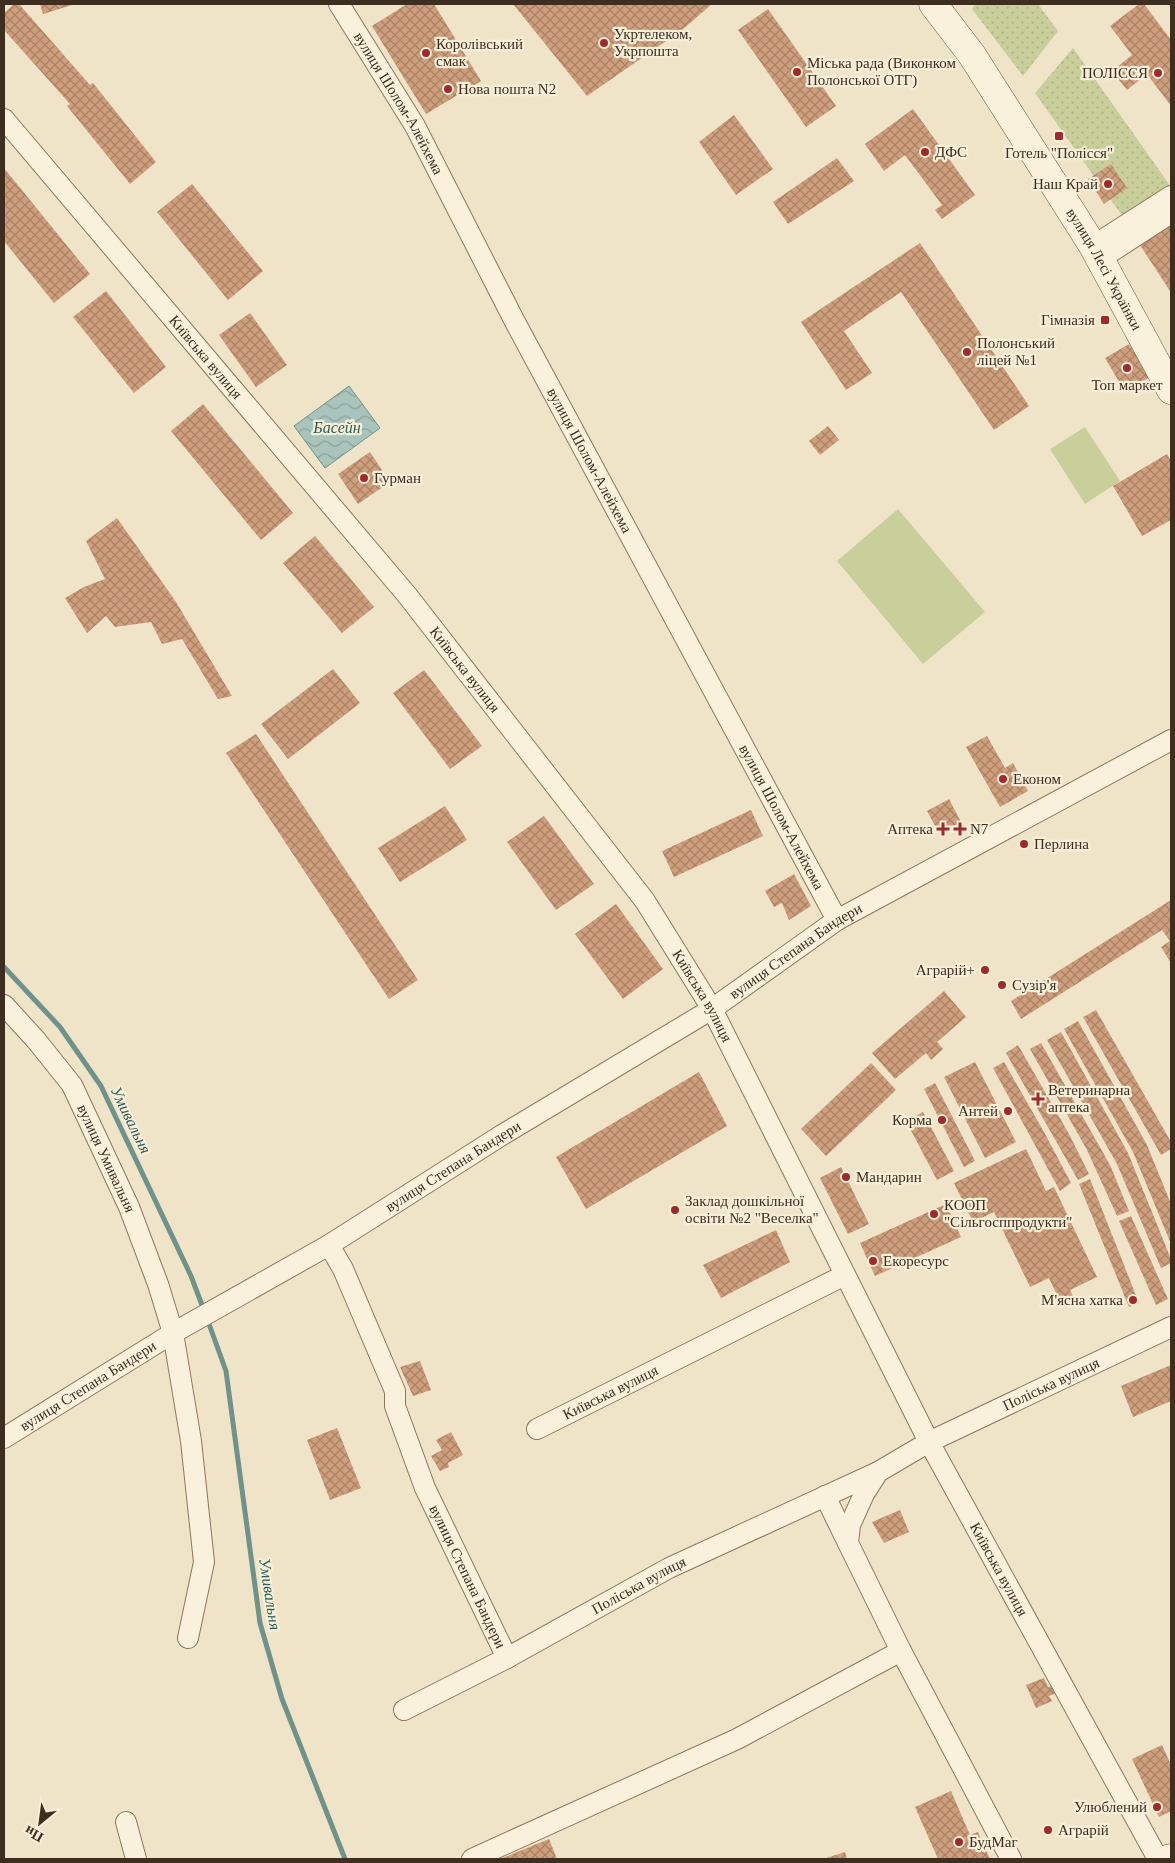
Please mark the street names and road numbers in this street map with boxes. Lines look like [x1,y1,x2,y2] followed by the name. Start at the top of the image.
[351,29,447,177] street label: вулиця Шолом-Алейхема
[1063,205,1145,333] street label: вулиця Лесі Українки
[166,312,245,402] street label: Київська вулиця
[544,385,635,536] street label: вулиця Шолом-Алейхема
[427,623,503,716] street label: Київська вулиця
[736,742,827,893] street label: вулиця Шолом-Алейхема
[727,900,865,1002] street label: вулиця Степана Бандери
[669,947,735,1045] street label: Київська вулиця
[74,1102,138,1215] street label: вулиця Умивальня
[382,1118,524,1215] street label: вулиця Степана Бандери
[17,1338,159,1434] street label: вулиця Степана Бандери
[1000,1354,1102,1414] street label: Поліська вулиця
[560,1362,661,1423] street label: Київська вулиця
[426,1502,509,1651] street label: вулиця Степана Бандери
[967,1520,1031,1619] street label: Київська вулиця
[589,1553,688,1617] street label: Поліська вулиця

